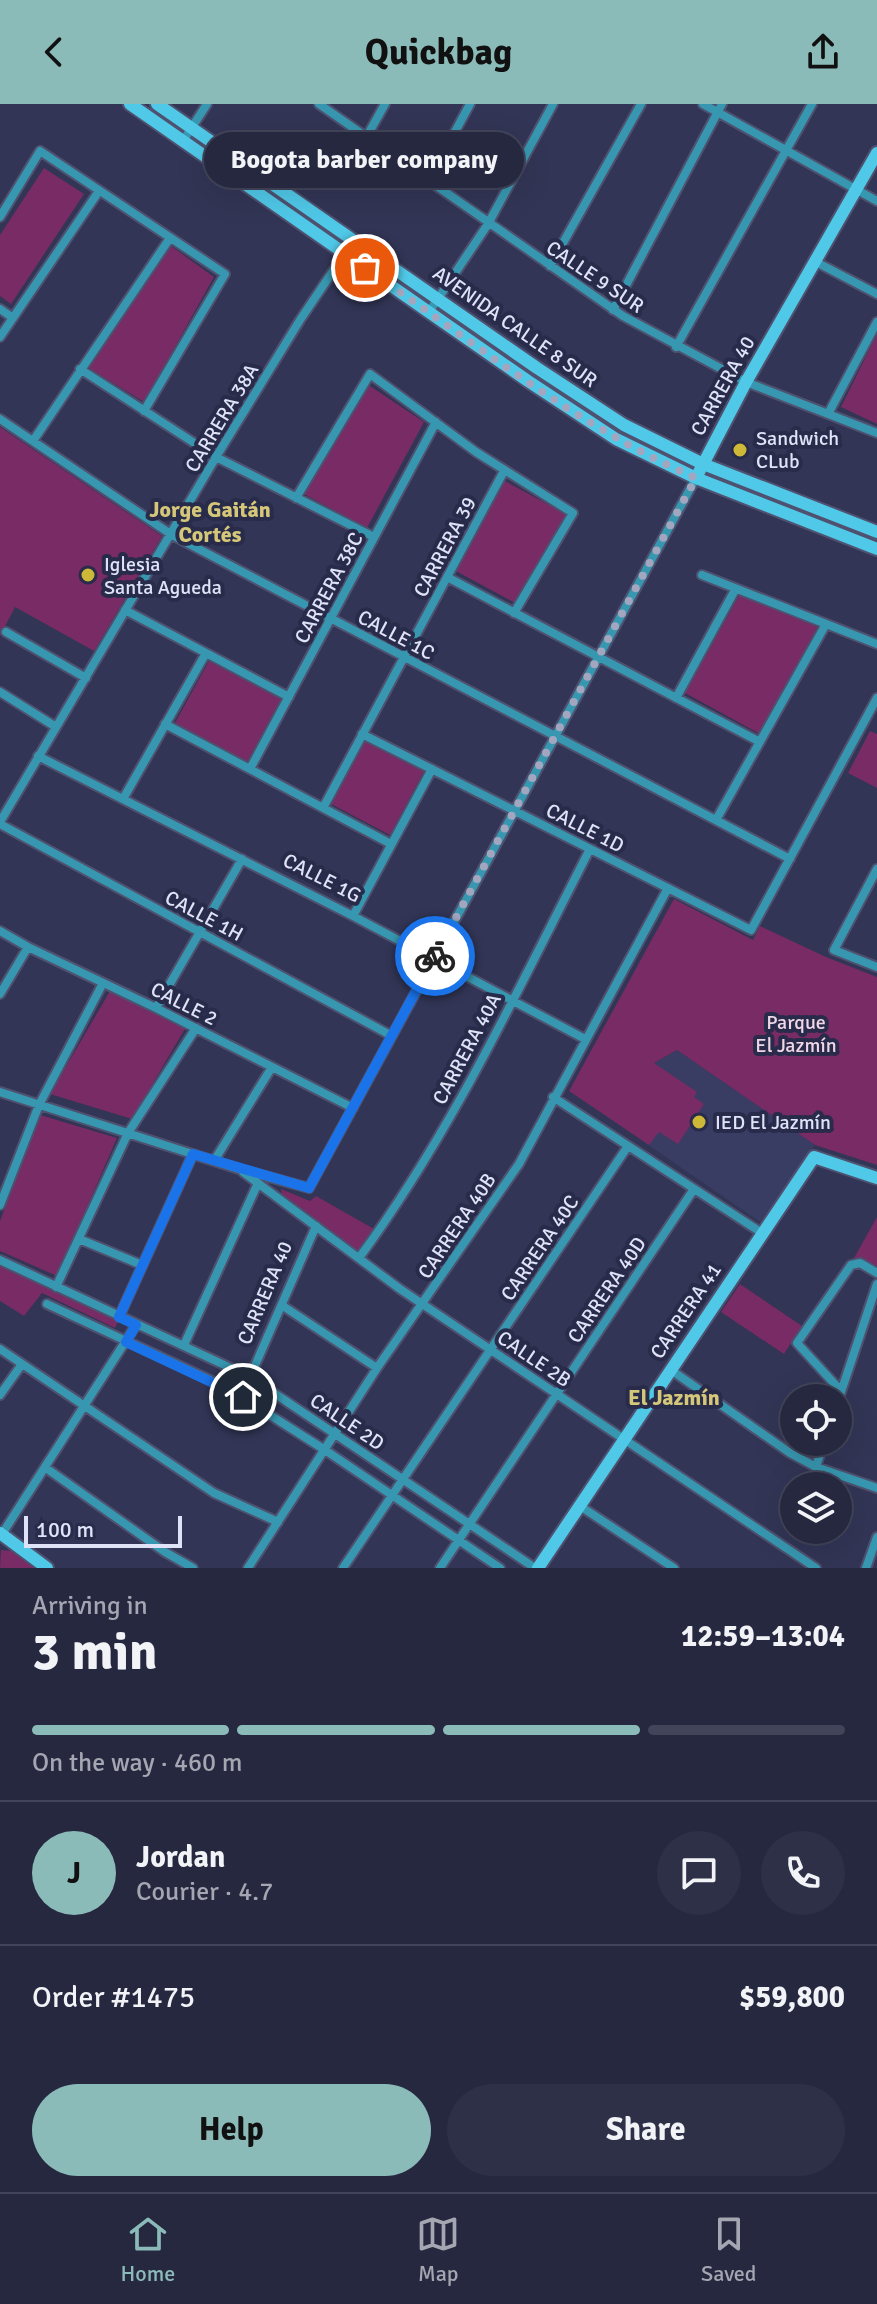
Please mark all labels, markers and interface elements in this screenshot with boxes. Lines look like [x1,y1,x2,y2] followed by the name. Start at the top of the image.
[32,30,76,74] icon: back
[365,30,512,75] text: Quickbag
[801,30,845,74] icon: share
[205,132,525,188] callout: Bogota barber company
[230,144,498,176] text: Bogota barber company
[331,234,399,302] pin
[541,235,649,319] street label: CALLE 9 SUR
[343,246,387,290] icon: bag
[428,261,602,393] street label: AVENIDA CALLE 8 SUR
[685,332,761,440] street label: CARRERA 40
[180,359,264,477] street label: CARRERA 38A
[756,426,839,474] place label: Sandwich CLub
[731,441,749,459] marker: Sandwich CLub
[408,493,482,601] street label: CARRERA 39
[149,496,271,548] district label: Jorge Gaitán Cortés
[289,528,369,648] street label: CARRERA 38C
[104,552,222,600] place label: Iglesia Santa Agueda
[79,566,97,584] marker: Iglesia Santa Agueda
[353,604,439,666] street label: CALLE 1C
[542,798,628,858] street label: CALLE 1D
[279,848,365,908] street label: CALLE 1G
[161,885,247,947] street label: CALLE 1H
[395,916,475,996] courier
[413,934,457,978] icon: bike
[147,977,221,1031] street label: CALLE 2
[427,989,507,1109] street label: CARRERA 40A
[755,1010,837,1058] park label: Parque El Jazmín
[715,1110,831,1135] place label: IED El Jazmín
[690,1113,708,1131] marker: IED El Jazmín
[413,1168,501,1284] street label: CARRERA 40B
[496,1190,584,1306] street label: CARRERA 40C
[562,1232,652,1348] street label: CARRERA 40D
[232,1238,298,1348] street label: CARRERA 40
[645,1258,727,1364] street label: CARRERA 41
[492,1325,576,1393] street label: CALLE 2B
[209,1363,277,1431] pin
[221,1375,265,1419] icon: home
[628,1384,720,1411] district label: El Jazmín
[780,1384,852,1544] map controls
[780,1384,852,1456] button: locate
[305,1388,389,1456] street label: CALLE 2D
[780,1472,852,1544] button: layers
[24,1512,182,1548] scale bar
[36,1516,94,1543] text: 100 m
[32,1590,148,1622] text: Arriving in
[681,1618,845,1655] text: 12:59–13:04
[32,1620,158,1684] text: 3 min
[32,1747,242,1779] text: On the way · 460 m
[657,1831,741,1915] button: chat
[761,1831,845,1915] button: phone
[136,1839,225,1876] text: Jordan
[67,1855,81,1892] text: J
[136,1876,273,1908] text: Courier · 4.7
[32,1979,195,2016] text: Order #1475
[739,1979,845,2016] text: $59,800
[32,2084,431,2176] button: Help
[447,2084,845,2176] button: Share
[120,2212,175,2287] tab: Home
[416,2212,460,2287] tab: Map
[701,2212,757,2287] tab: Saved

